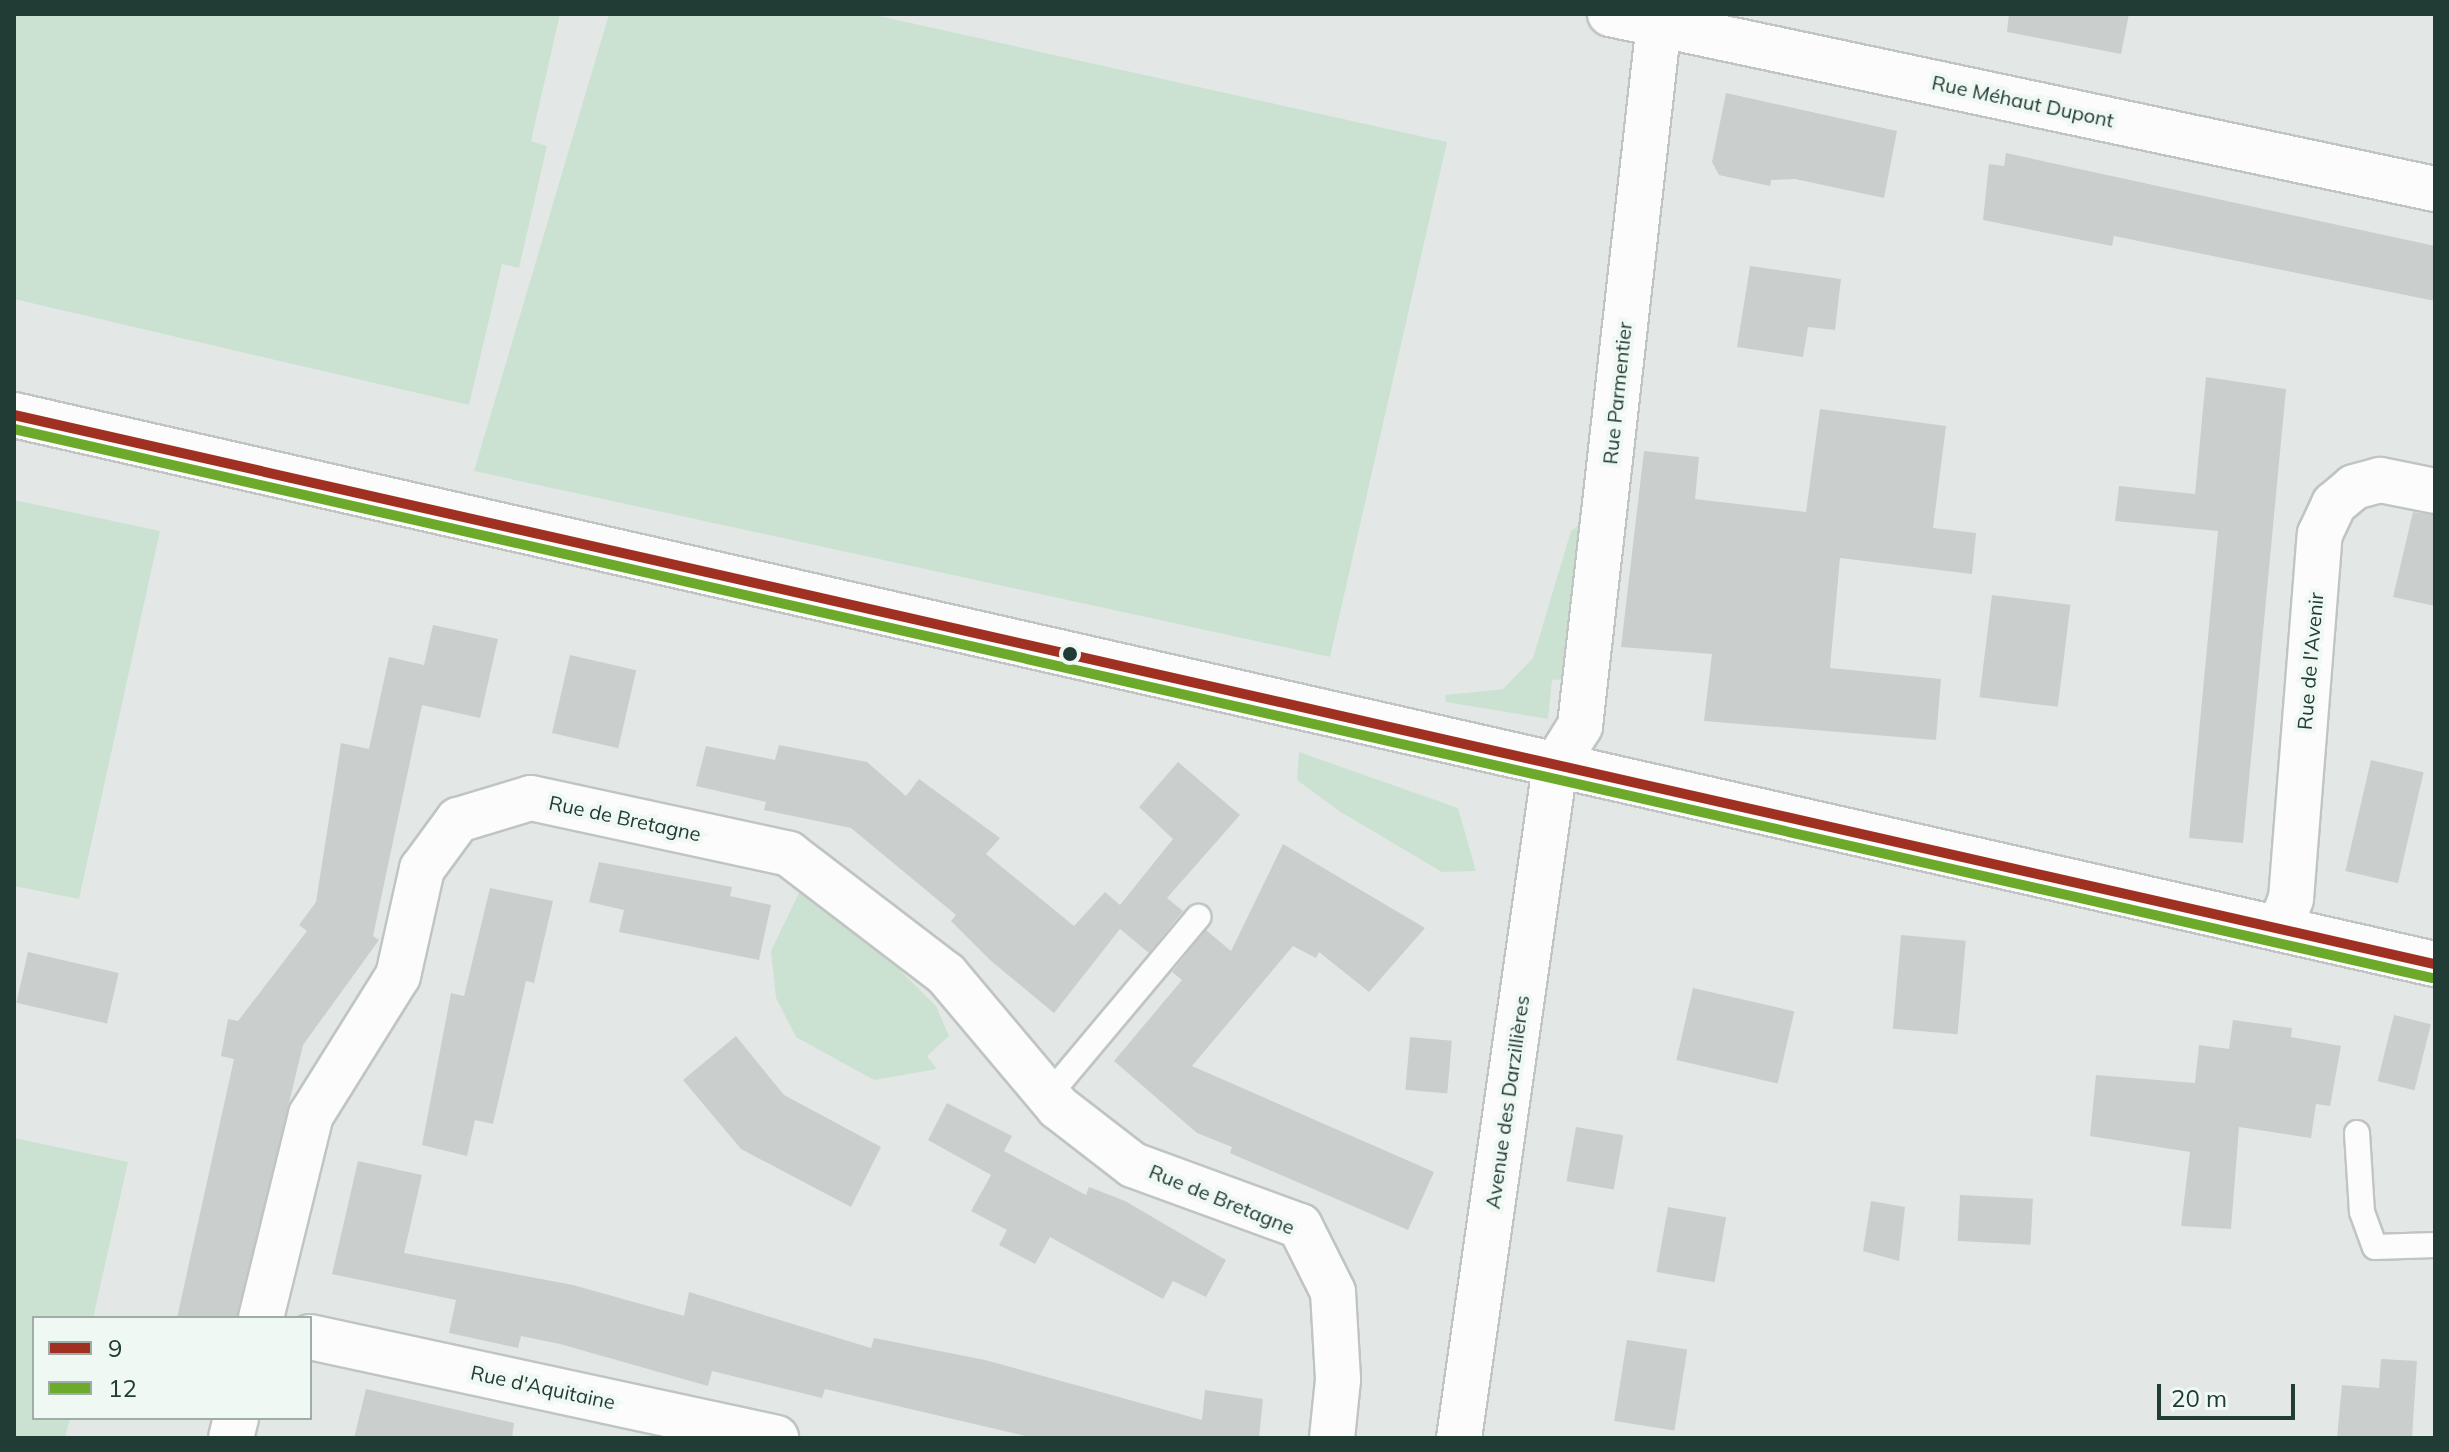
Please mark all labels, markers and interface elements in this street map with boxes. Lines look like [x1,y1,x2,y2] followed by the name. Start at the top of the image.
[1930,70,2116,132] street label: Rue Méhaut Dupont
[1598,320,1636,466] street label: Rue Parmentier
[2292,591,2328,731] street label: Rue de l'Avenir
[1062,646,1078,662] unlabelled marker
[547,790,703,846] street label: Rue de Bretagne
[1480,994,1534,1210] street label: Avenue des Darzillières
[1146,1159,1298,1239] street label: Rue de Bretagne
[32,1316,312,1420] legend
[108,1333,122,1363] text: 9
[469,1360,617,1414] street label: Rue d'Aquitaine
[2161,1368,2299,1418] scale bar
[108,1373,137,1403] text: 12
[2171,1383,2227,1413] text: 20 m

